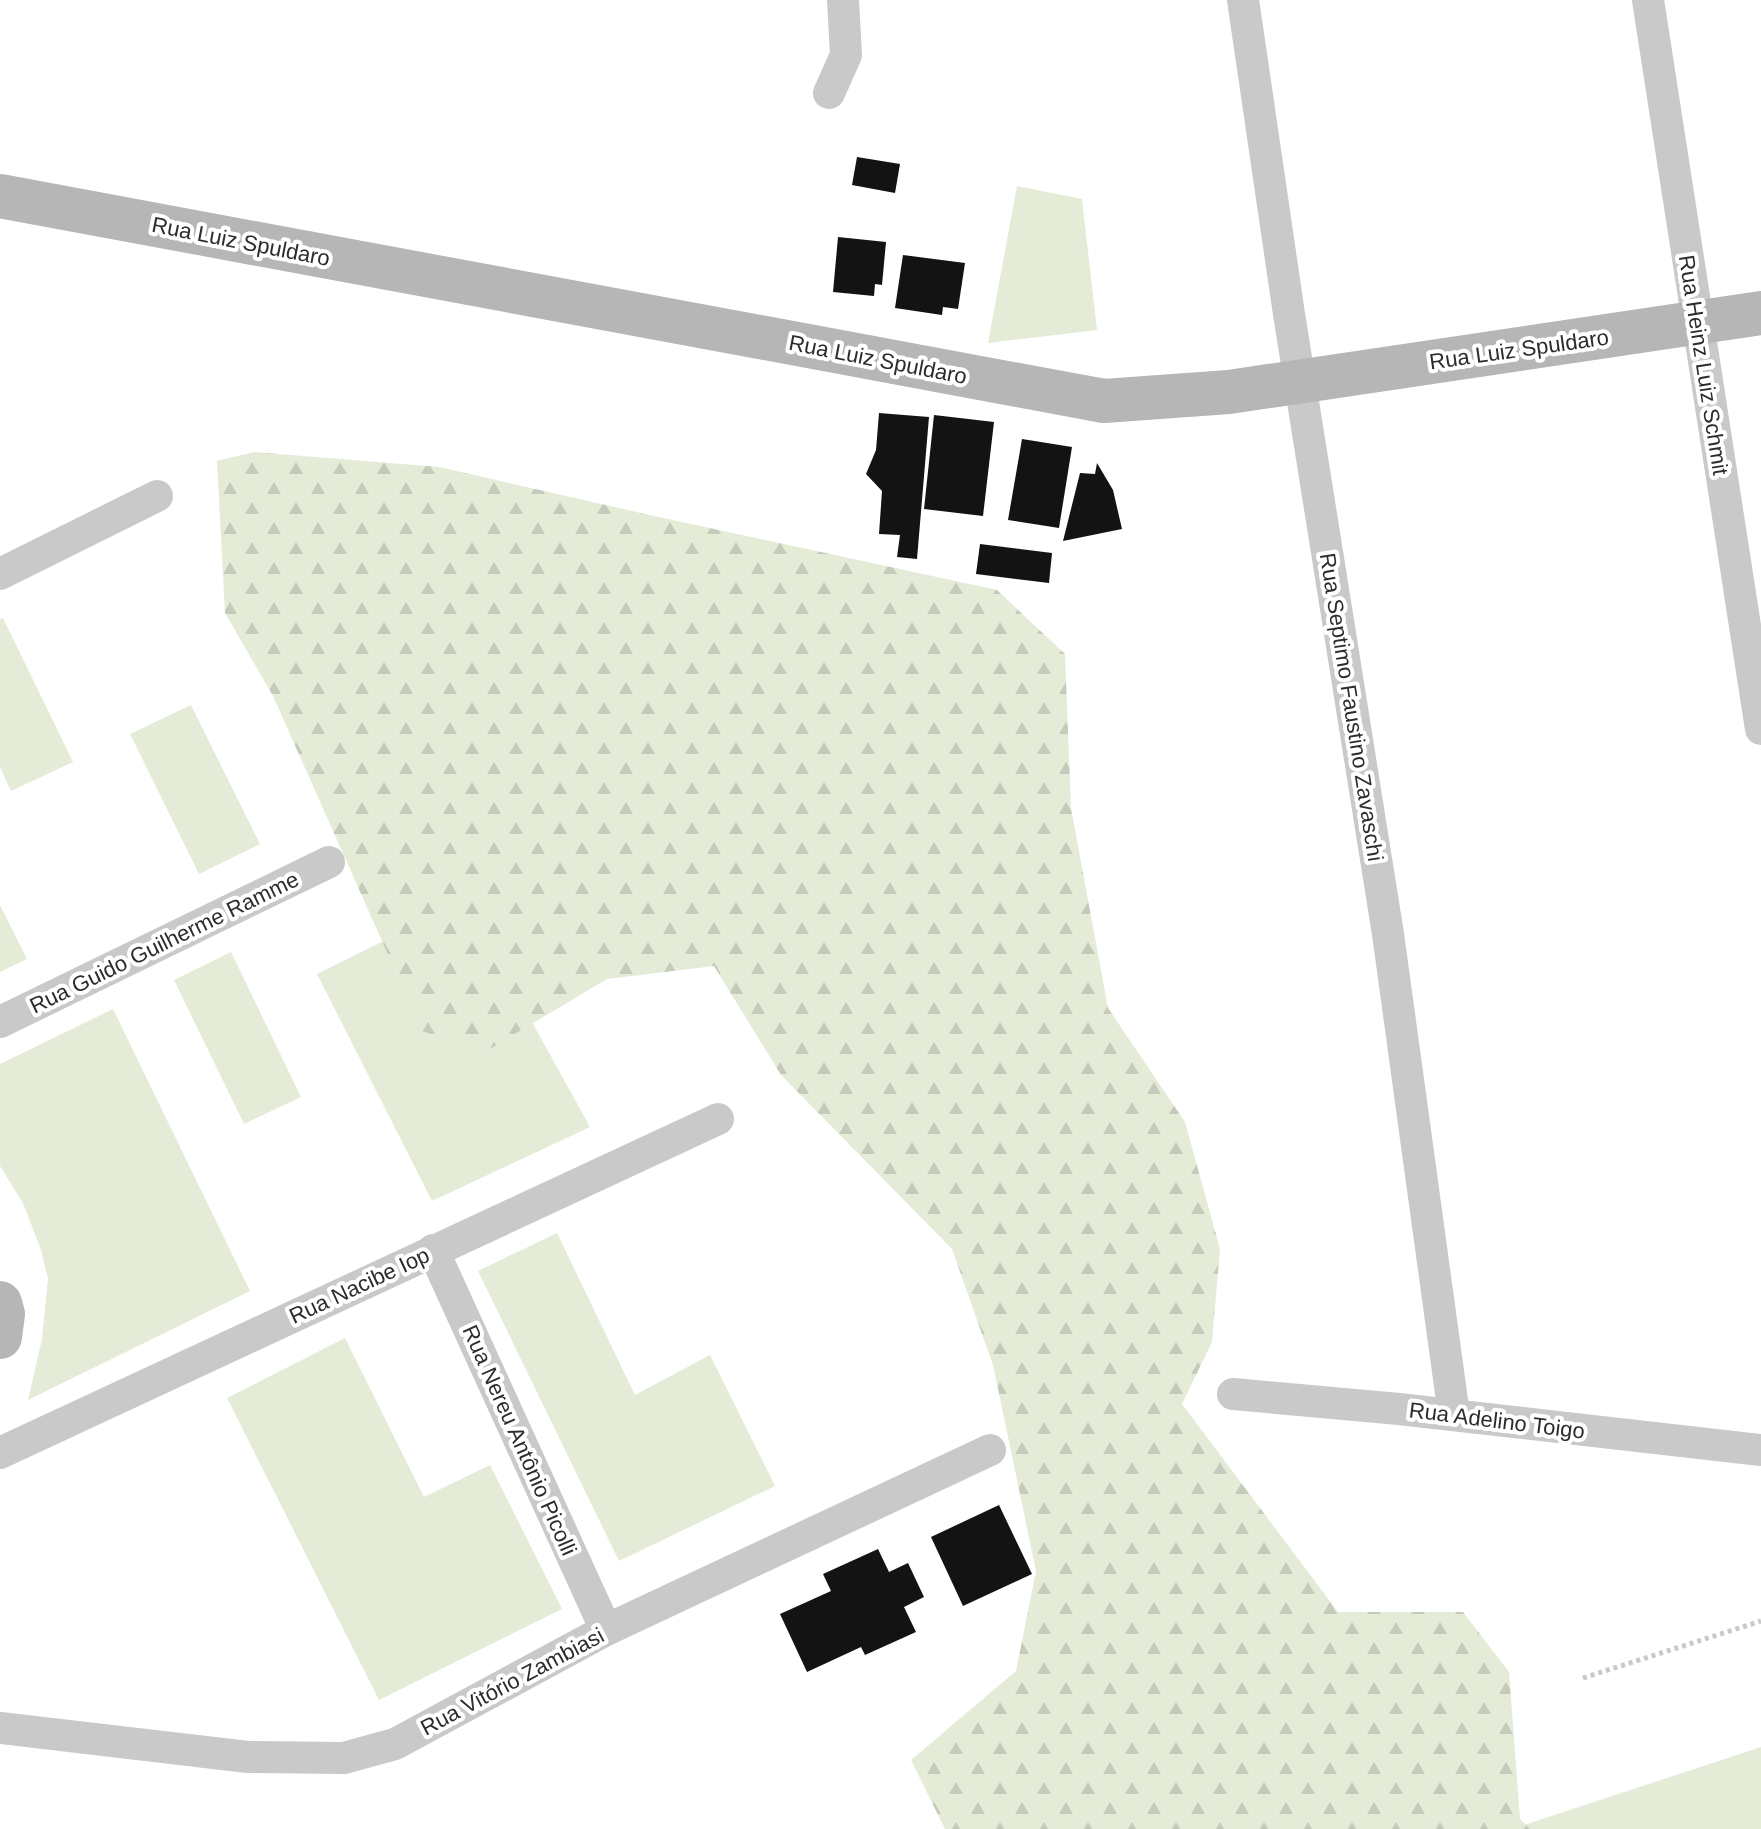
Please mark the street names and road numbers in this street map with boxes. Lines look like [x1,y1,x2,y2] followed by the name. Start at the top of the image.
[150,212,332,271] street label: Rua Luiz Spuldaro
[1674,253,1733,477] street label: Rua Heinz Luiz Schmit
[1428,325,1610,374] street label: Rua Luiz Spuldaro
[787,330,969,389] street label: Rua Luiz Spuldaro
[1315,551,1388,863] street label: Rua Septimo Faustino Zavaschi
[26,866,303,1019] street label: Rua Guido Guilherme Ramme
[285,1242,433,1329] street label: Rua Nacibe Iop
[457,1321,582,1559] street label: Rua Nereu Antônio Picolli
[1408,1397,1586,1444] street label: Rua Adelino Toigo
[416,1623,608,1740] street label: Rua Vitório Zambiasi

